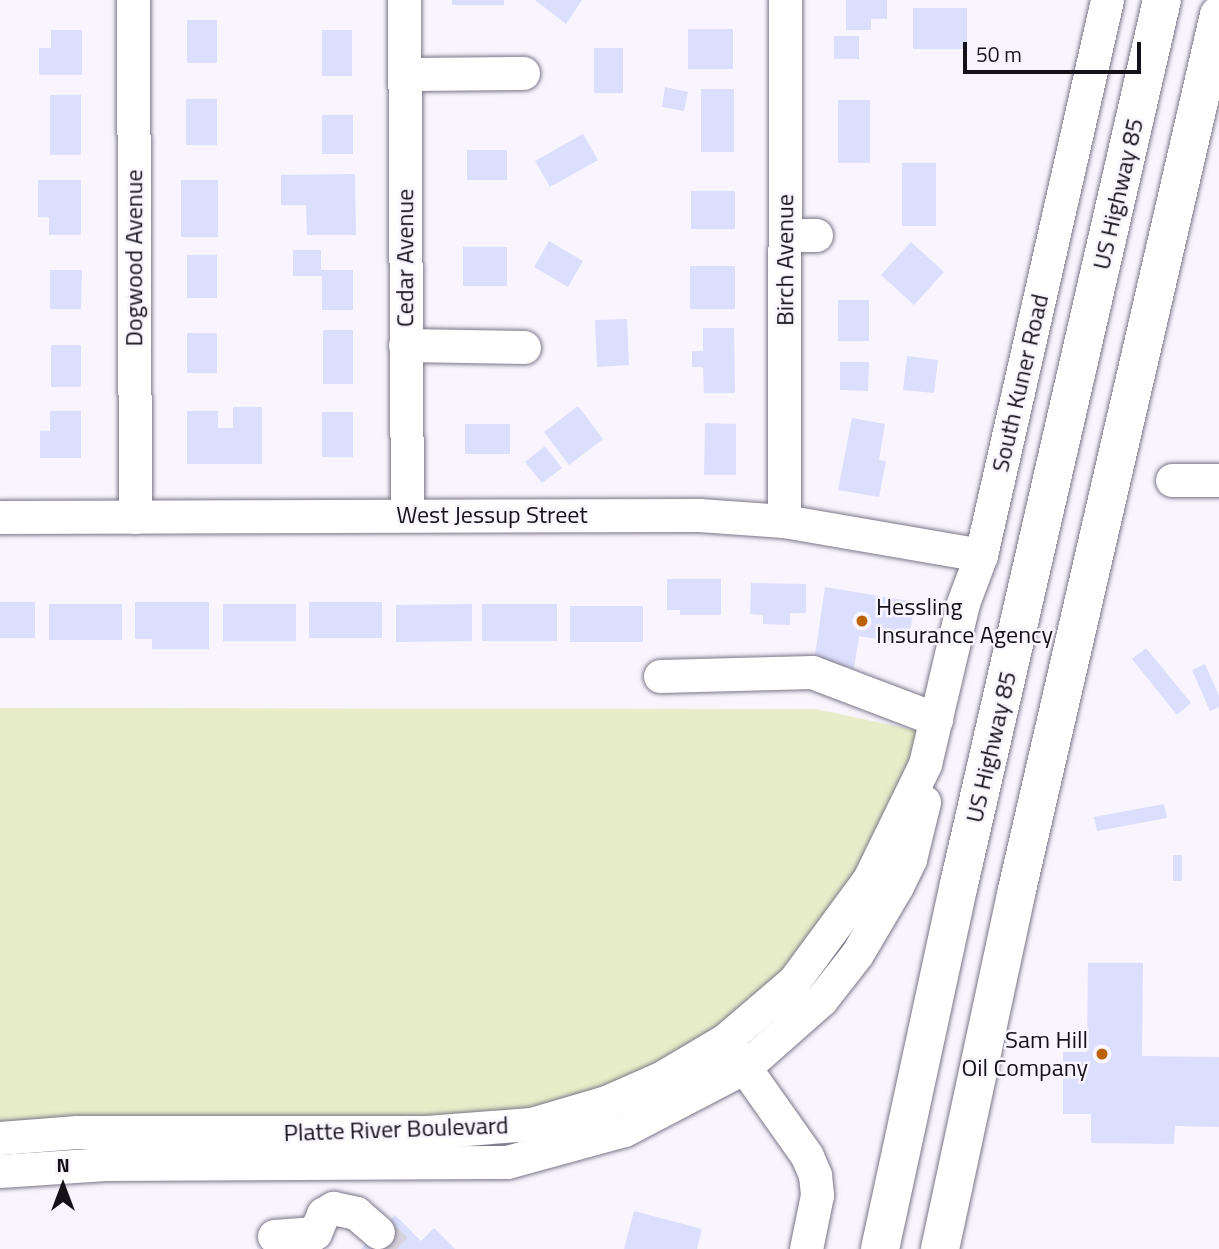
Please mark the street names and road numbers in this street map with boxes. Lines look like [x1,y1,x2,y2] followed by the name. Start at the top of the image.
[1087,116,1149,272] street label: US Highway 85
[120,169,148,347] street label: Dogwood Avenue
[391,189,419,327] street label: Cedar Avenue
[771,194,799,326] street label: Birch Avenue
[986,291,1054,475] street label: South Kuner Road
[396,501,588,529] street label: West Jessup Street
[960,669,1022,825] street label: US Highway 85
[283,1111,509,1147] street label: Platte River Boulevard

